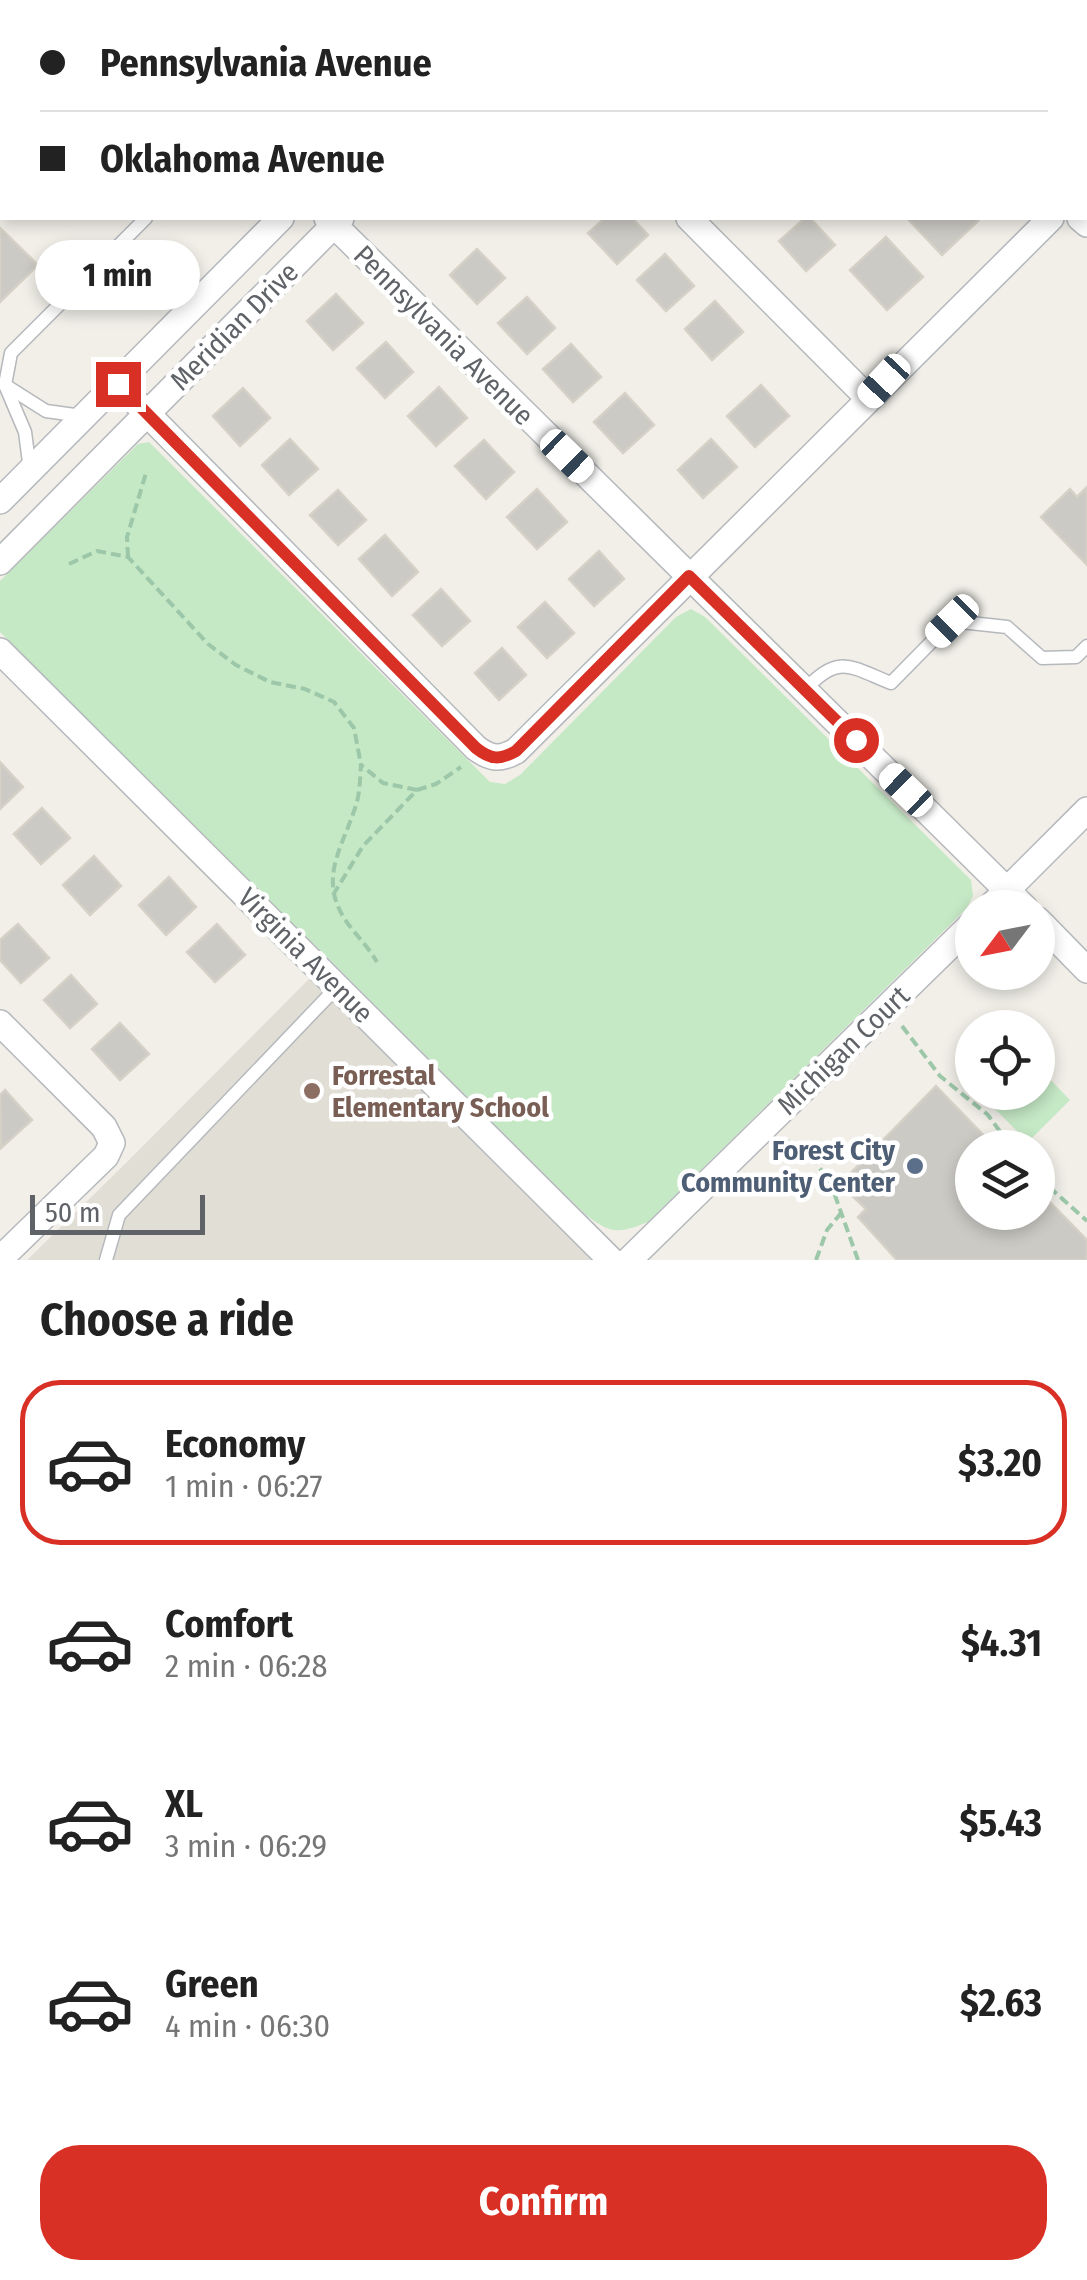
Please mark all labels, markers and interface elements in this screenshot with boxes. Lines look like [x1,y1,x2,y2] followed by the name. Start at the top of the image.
[100,40,432,86] text: Pennsylvania Avenue
[100,136,385,182] text: Oklahoma Avenue
[36,239,200,309] callout: 1 min
[347,239,540,432] street label: Pennsylvania Avenue
[83,256,152,294] text: 1 min
[164,256,305,397] street label: Meridian Drive
[853,349,915,413] car
[96,362,141,407] route end
[535,424,599,488] car
[920,589,984,653] car
[834,718,879,763] route start
[874,758,938,822] car
[231,881,380,1030] street label: Virginia Avenue
[955,890,1055,990] north arrow
[955,890,1055,1230] map controls
[771,979,917,1121] street label: Michigan Court
[955,1010,1055,1110] button: locate
[332,1059,549,1124] place label: Forrestal Elementary School
[301,1080,323,1102] marker: Forrestal Elementary School
[955,1130,1055,1230] button: layers
[681,1134,896,1199] place label: Forest City Community Center
[904,1155,926,1177] marker: Forest City Community Center
[30,1190,205,1234] scale bar
[45,1196,101,1229] text: 50 m
[40,1293,294,1347] text: Choose a ride
[45,1418,135,1508] icon: car
[165,1421,305,1467] text: Economy
[958,1440,1042,1486] text: $3.20
[165,1467,323,1505] text: 1 min · 06:27
[45,1598,135,1688] icon: car
[165,1601,293,1647] text: Comfort
[961,1620,1042,1666] text: $4.31
[165,1647,327,1685] text: 2 min · 06:28
[45,1778,135,1868] icon: car
[165,1781,203,1827] text: XL
[959,1800,1042,1846] text: $5.43
[165,1827,327,1865] text: 3 min · 06:29
[45,1958,135,2048] icon: car
[165,1961,259,2007] text: Green
[960,1980,1042,2026] text: $2.63
[165,2007,330,2045] text: 4 min · 06:30
[40,2145,1047,2260] button: Confirm

